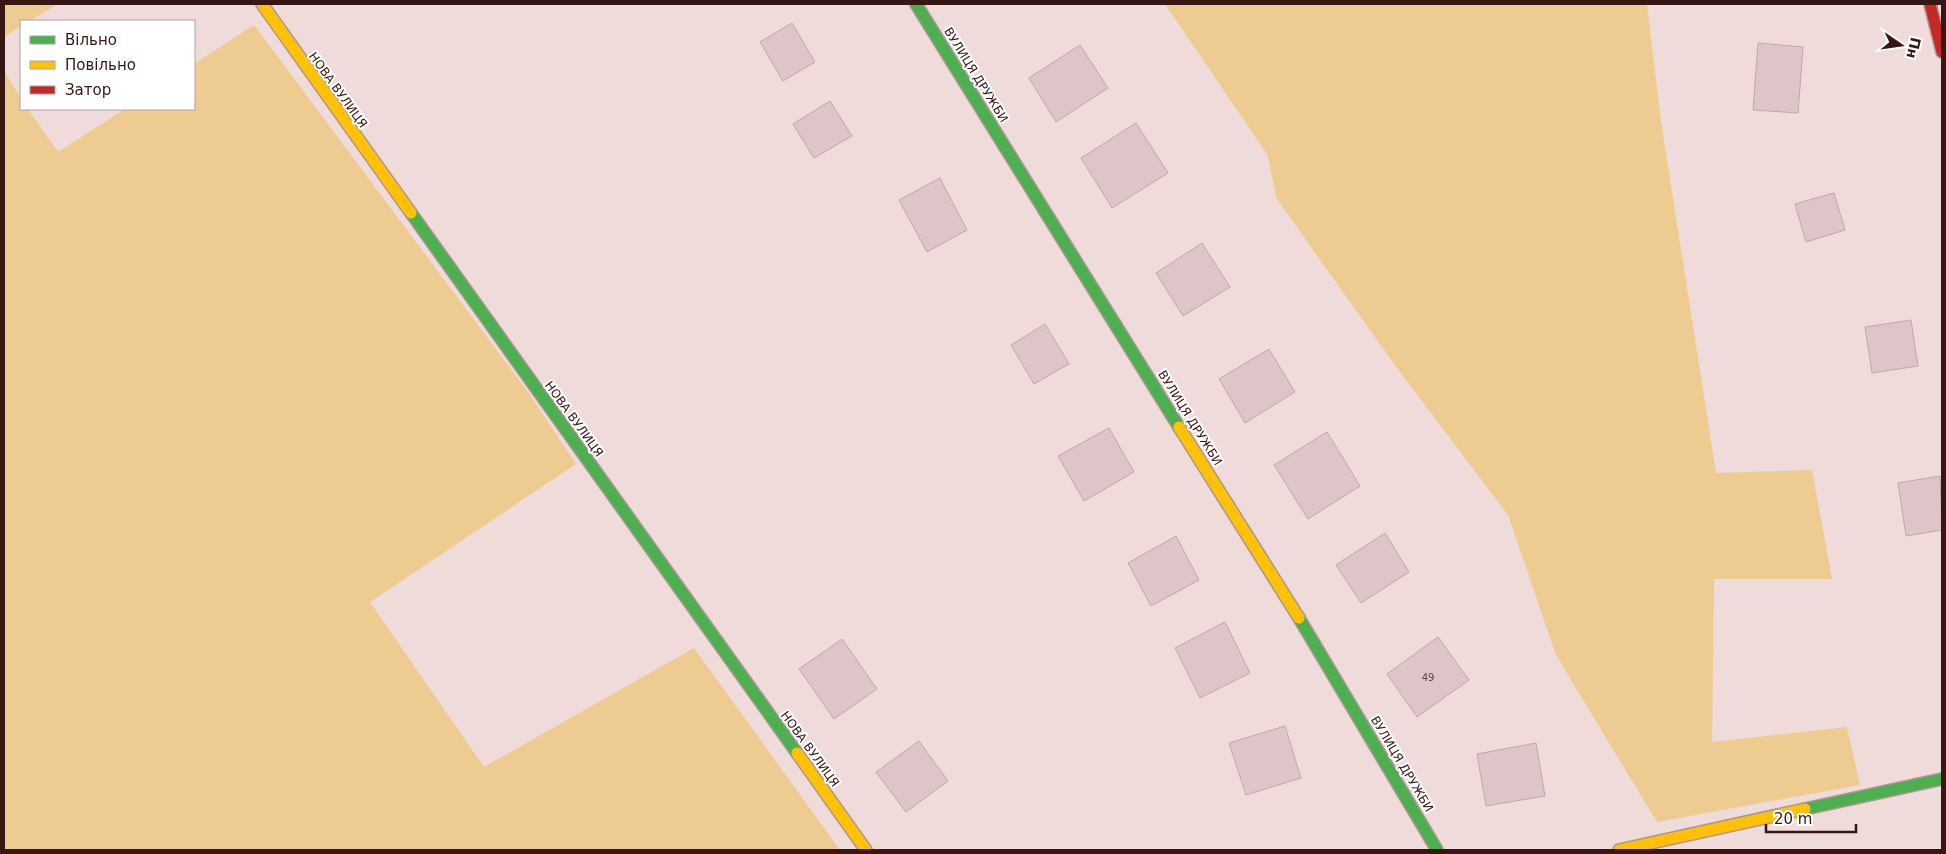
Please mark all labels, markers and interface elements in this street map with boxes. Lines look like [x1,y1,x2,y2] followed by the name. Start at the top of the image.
[20,20,195,110] legend
[1876,20,1926,70] north arrow
[941,25,1011,125] street label: ВУЛИЦЯ ДРУЖБИ
[65,31,117,49] text: Вільно
[1903,36,1924,60] text: Пн
[306,50,370,130] street label: НОВА ВУЛИЦЯ
[65,56,136,74] text: Повільно
[65,81,111,99] text: Затор
[1155,368,1225,468] street label: ВУЛИЦЯ ДРУЖБИ
[542,379,606,459] street label: НОВА ВУЛИЦЯ
[1422,672,1434,683] house number: 49
[778,709,842,789] street label: НОВА ВУЛИЦЯ
[1368,714,1436,814] street label: ВУЛИЦЯ ДРУЖБИ
[1766,802,1856,834] scale bar
[1774,810,1812,828] text: 20 m

